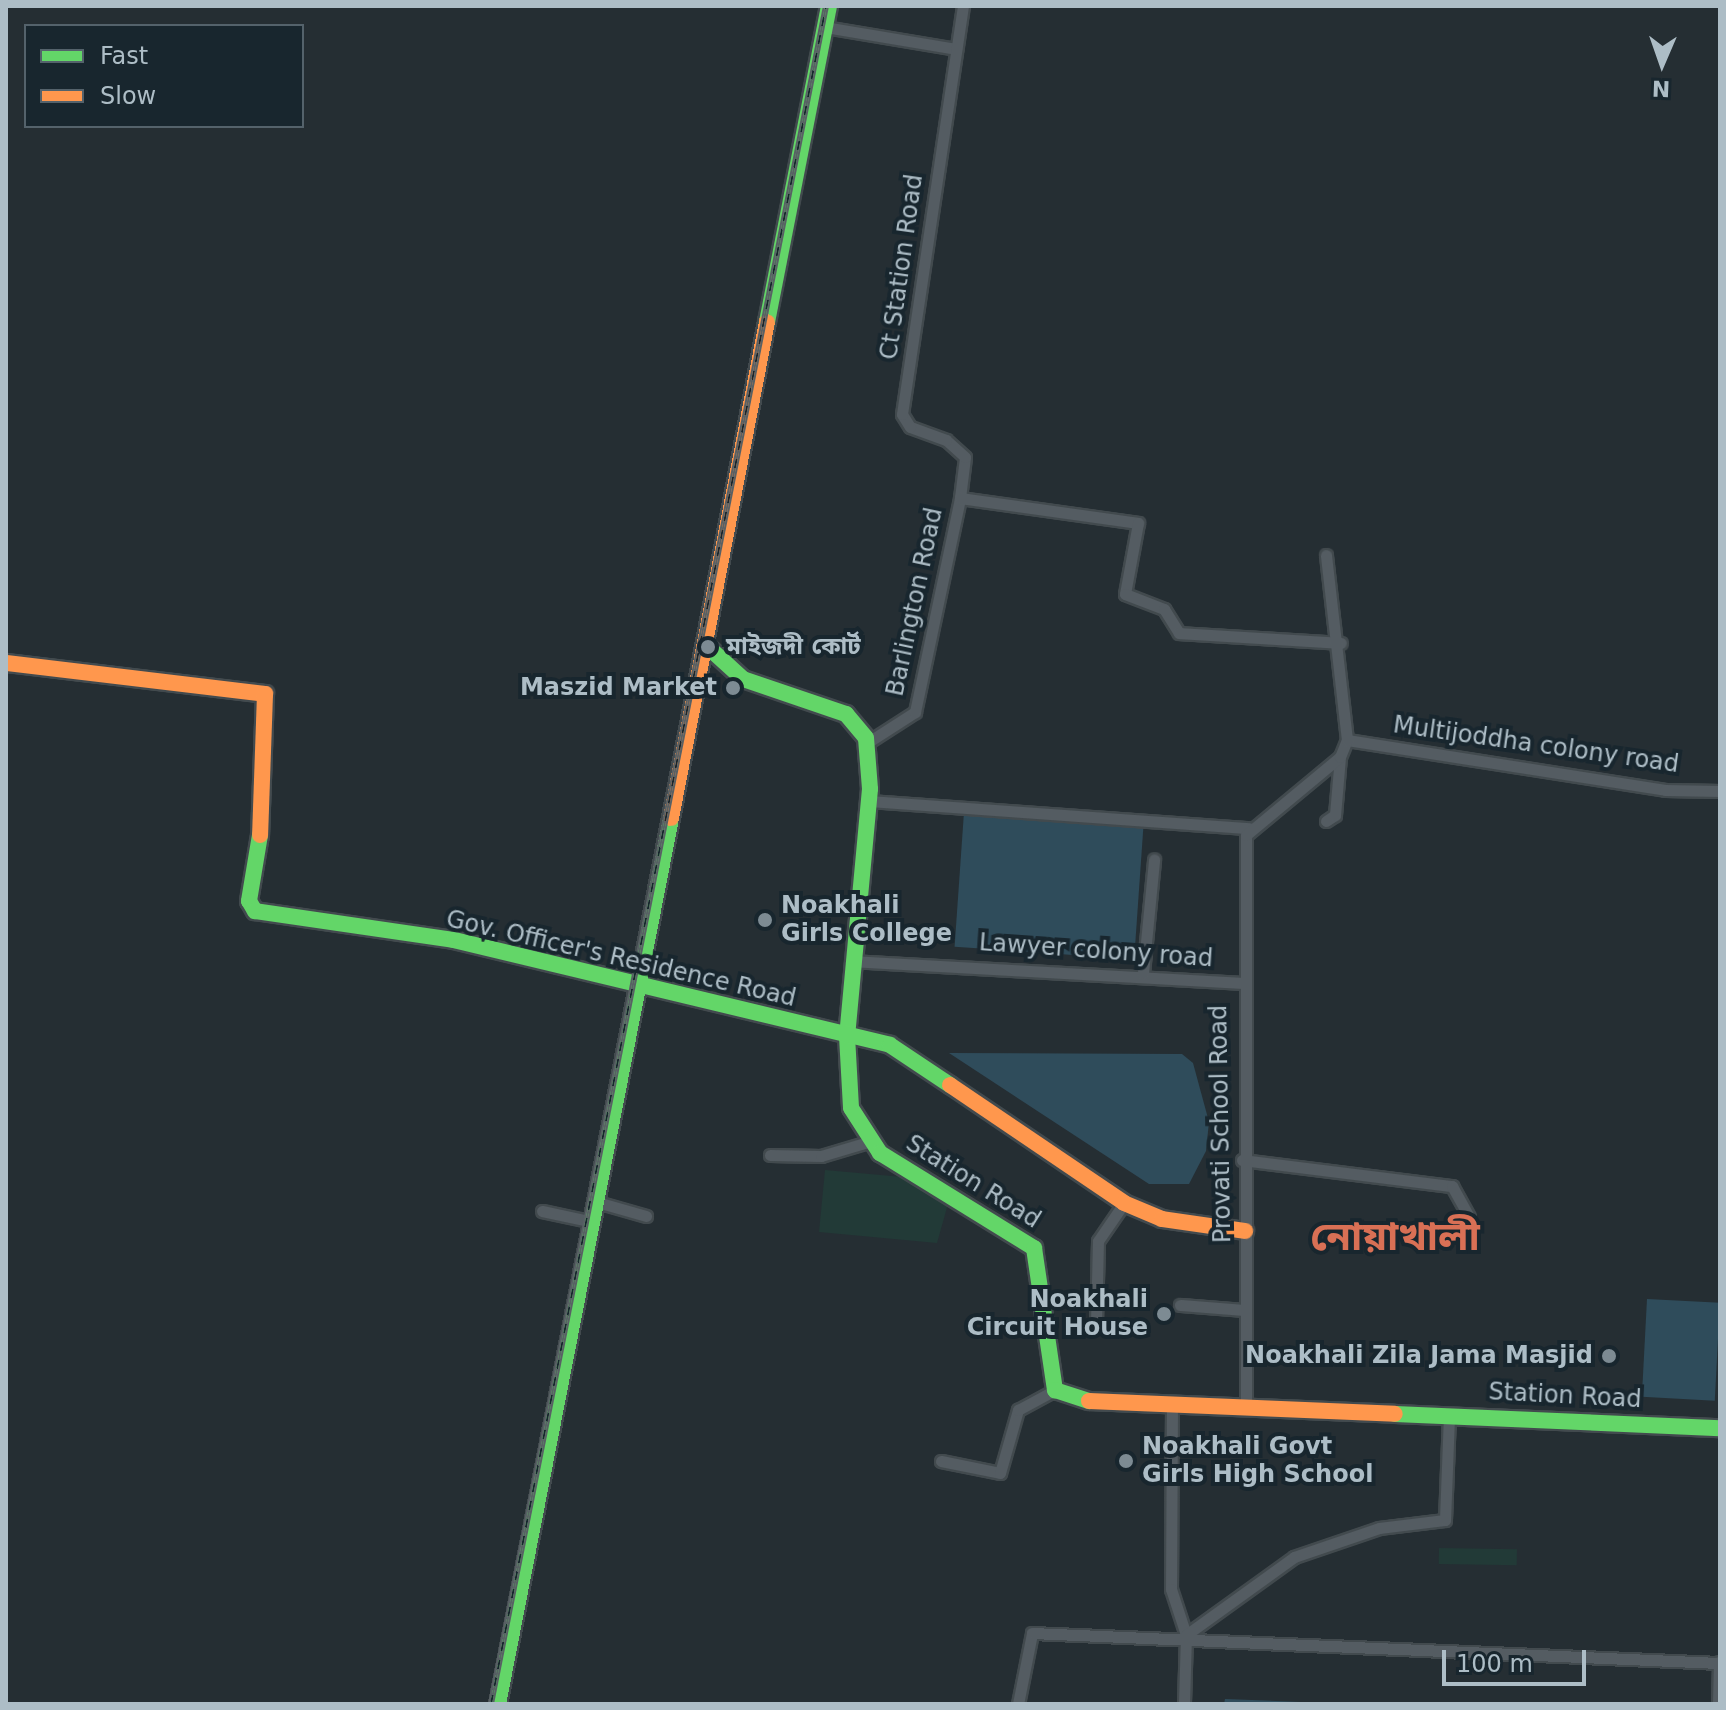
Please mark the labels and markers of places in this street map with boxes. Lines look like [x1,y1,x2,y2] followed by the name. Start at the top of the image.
[726,633,861,661] place label: মাইজদী কোর্ট
[697,636,719,658] marker: মাইজদী কোর্ট
[520,674,717,702] place label: Maszid Market
[724,679,742,697] marker: Maszid Market
[781,892,952,948] place label: Noakhali Girls College
[756,911,774,929] marker: Noakhali Girls College
[967,1286,1148,1342] place label: Noakhali Circuit House
[1155,1305,1173,1323] marker: Noakhali Circuit House
[1245,1342,1593,1370] place label: Noakhali Zila Jama Masjid
[1600,1347,1618,1365] marker: Noakhali Zila Jama Masjid
[1142,1433,1373,1489] place label: Noakhali Govt Girls High School
[1117,1452,1135,1470] marker: Noakhali Govt Girls High School

